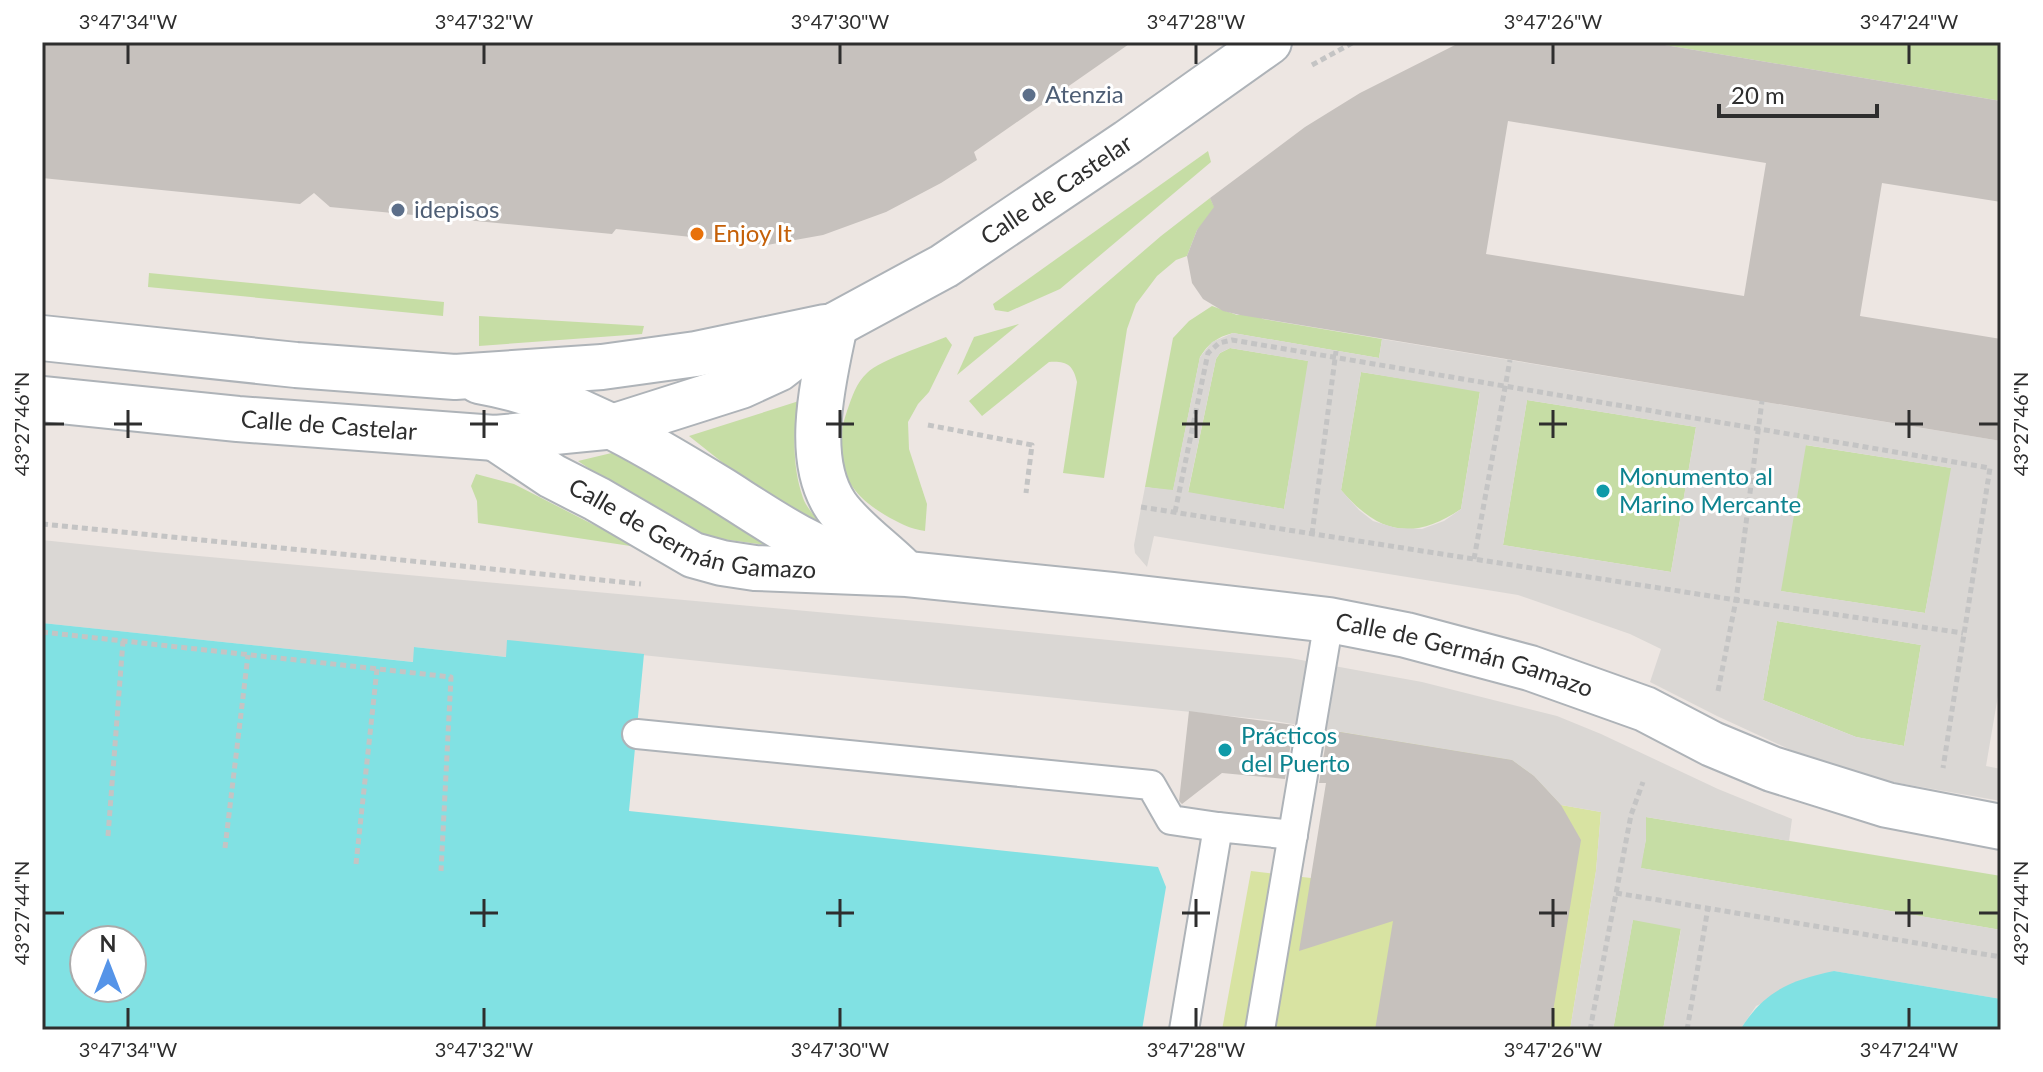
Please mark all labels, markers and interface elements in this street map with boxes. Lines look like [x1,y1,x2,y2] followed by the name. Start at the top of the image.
[79,9,178,33] text: 3°47'34"W
[435,9,534,33] text: 3°47'32"W
[791,9,890,33] text: 3°47'30"W
[1147,9,1246,33] text: 3°47'28"W
[1504,9,1603,33] text: 3°47'26"W
[1860,9,1959,33] text: 3°47'24"W
[1719,68,1877,118] scale bar
[1045,79,1124,108] place label: Atenzia
[1731,80,1785,109] text: 20 m
[1020,86,1038,104] marker: Atenzia
[975,127,1137,250] street label: Calle de Castelar
[414,194,499,223] place label: idepisos
[389,201,407,219] marker: idepisos
[713,218,792,247] place label: Enjoy It
[688,225,706,243] marker: Enjoy It
[9,372,33,476] text: 43°27'46"N
[2008,372,2032,476] text: 43°27'46"N
[240,403,418,445] street label: Calle de Castelar
[1619,461,1801,518] place label: Monumento al Marino Mercante
[564,471,817,583] street label: Calle de Germán Gamazo
[1594,482,1612,500] marker: Monumento al Marino Mercante
[1333,606,1597,702] street label: Calle de Germán Gamazo
[1241,720,1350,777] place label: Prácticos del Puerto
[1216,741,1234,759] marker: Prácticos del Puerto
[9,861,33,965] text: 43°27'44"N
[2008,861,2032,965] text: 43°27'44"N
[68,924,148,1004] north arrow
[100,930,116,957] text: N
[79,1037,178,1061] text: 3°47'34"W
[435,1037,534,1061] text: 3°47'32"W
[791,1037,890,1061] text: 3°47'30"W
[1147,1037,1246,1061] text: 3°47'28"W
[1504,1037,1603,1061] text: 3°47'26"W
[1860,1037,1959,1061] text: 3°47'24"W

